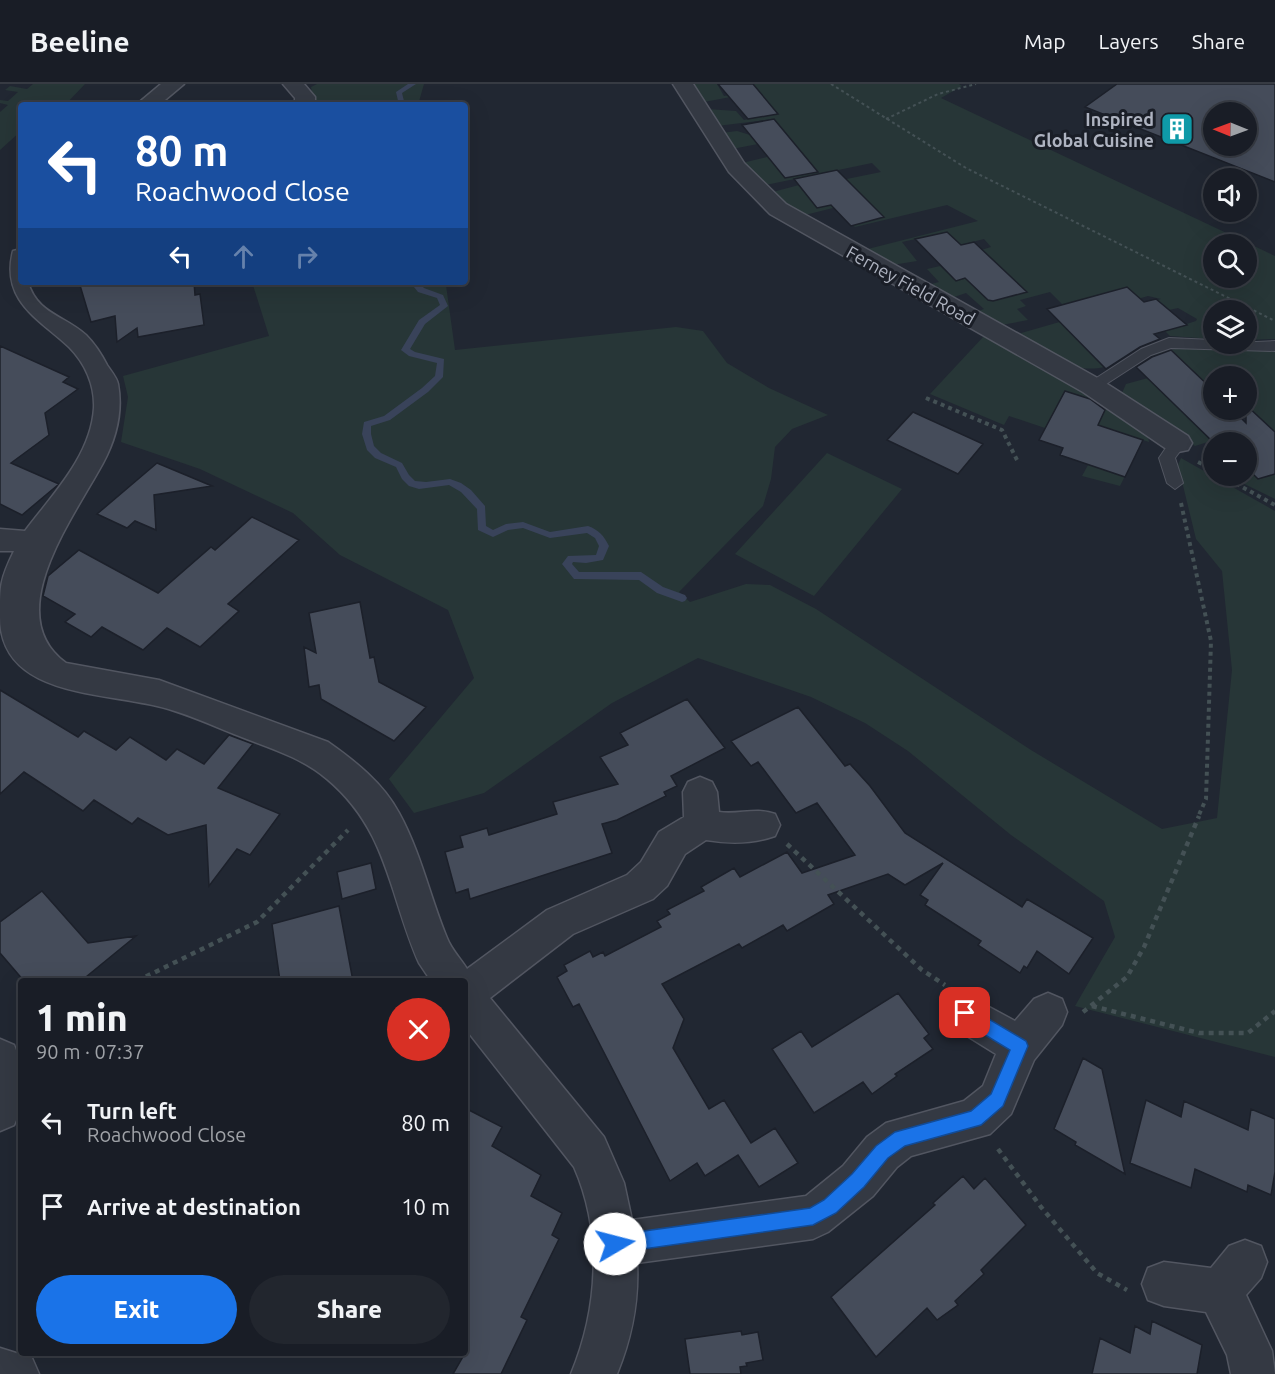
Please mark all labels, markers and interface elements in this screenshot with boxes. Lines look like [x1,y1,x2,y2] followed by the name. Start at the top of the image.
[30,26,130,57] text: Beeline
[1024,29,1065,53] text: Map
[1098,29,1159,53] text: Layers
[1192,29,1245,53] text: Share
[1203,102,1257,156] north arrow
[1203,102,1257,486] map controls
[1034,109,1154,150] place label: Inspired Global Cuisine
[1159,111,1195,147] building icon: Inspired Global Cuisine
[36,126,114,204] icon: left
[135,127,229,174] text: 80 m
[1203,168,1257,222] button: sound
[135,176,350,206] text: Roachwood Close
[1203,234,1257,288] button: search
[164,240,197,273] icon: left
[227,240,260,273] icon: ahead
[290,240,323,273] icon: right
[843,241,979,329] street label: Ferney Field Road
[1203,300,1257,354] button: layers
[1203,366,1257,420] button: +
[1203,432,1257,486] button: −
[939,987,990,1038] pin
[948,996,981,1029] icon: arrive
[36,997,128,1038] text: 1 min
[387,998,450,1061] button: close
[36,1040,145,1063] text: 90 m · 07:37
[87,1098,177,1123] text: Turn left
[36,1106,69,1139] icon: left
[401,1110,450,1135] text: 80 m
[87,1123,246,1146] text: Roachwood Close
[36,1190,69,1223] icon: arrive
[87,1194,301,1219] text: Arrive at destination
[401,1194,450,1219] text: 10 m
[583,1212,647,1276] position arrow
[36,1275,237,1344] button: Exit
[249,1275,450,1344] button: Share

